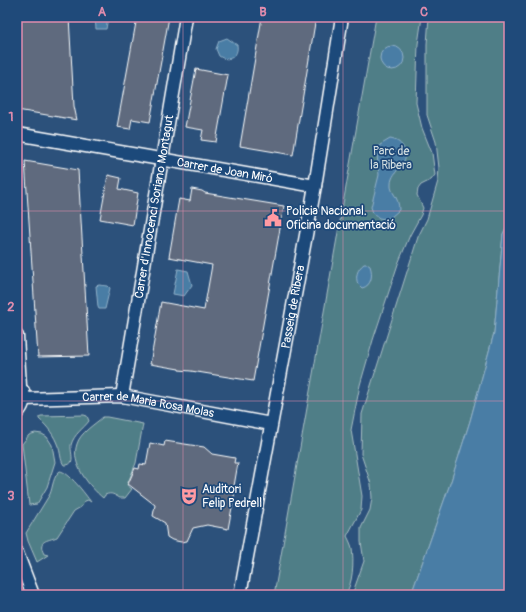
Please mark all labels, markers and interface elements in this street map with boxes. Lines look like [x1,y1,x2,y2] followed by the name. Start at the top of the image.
[98,4,107,20] text: A
[259,4,267,20] text: B
[420,4,428,20] text: C
[8,109,14,125] text: 1
[131,114,177,300] street label: Carrer d'Innocenci Soriano Montagut
[370,144,412,173] park label: Parc de la Ribera
[176,155,274,186] street label: Carrer de Joan Miró
[286,204,396,233] place label: Policia Nacional. Oficina documentació
[263,208,283,228] public building icon: Policia Nacional. Oficina documentació
[278,263,308,350] street label: Passeig de Ribera
[7,299,15,315] text: 2
[82,388,216,421] street label: Carrer de Maria Rosa Molas
[202,482,262,511] place label: Auditori Felip Pedrell
[179,486,199,506] theatre icon: Auditori Felip Pedrell
[7,488,15,504] text: 3

